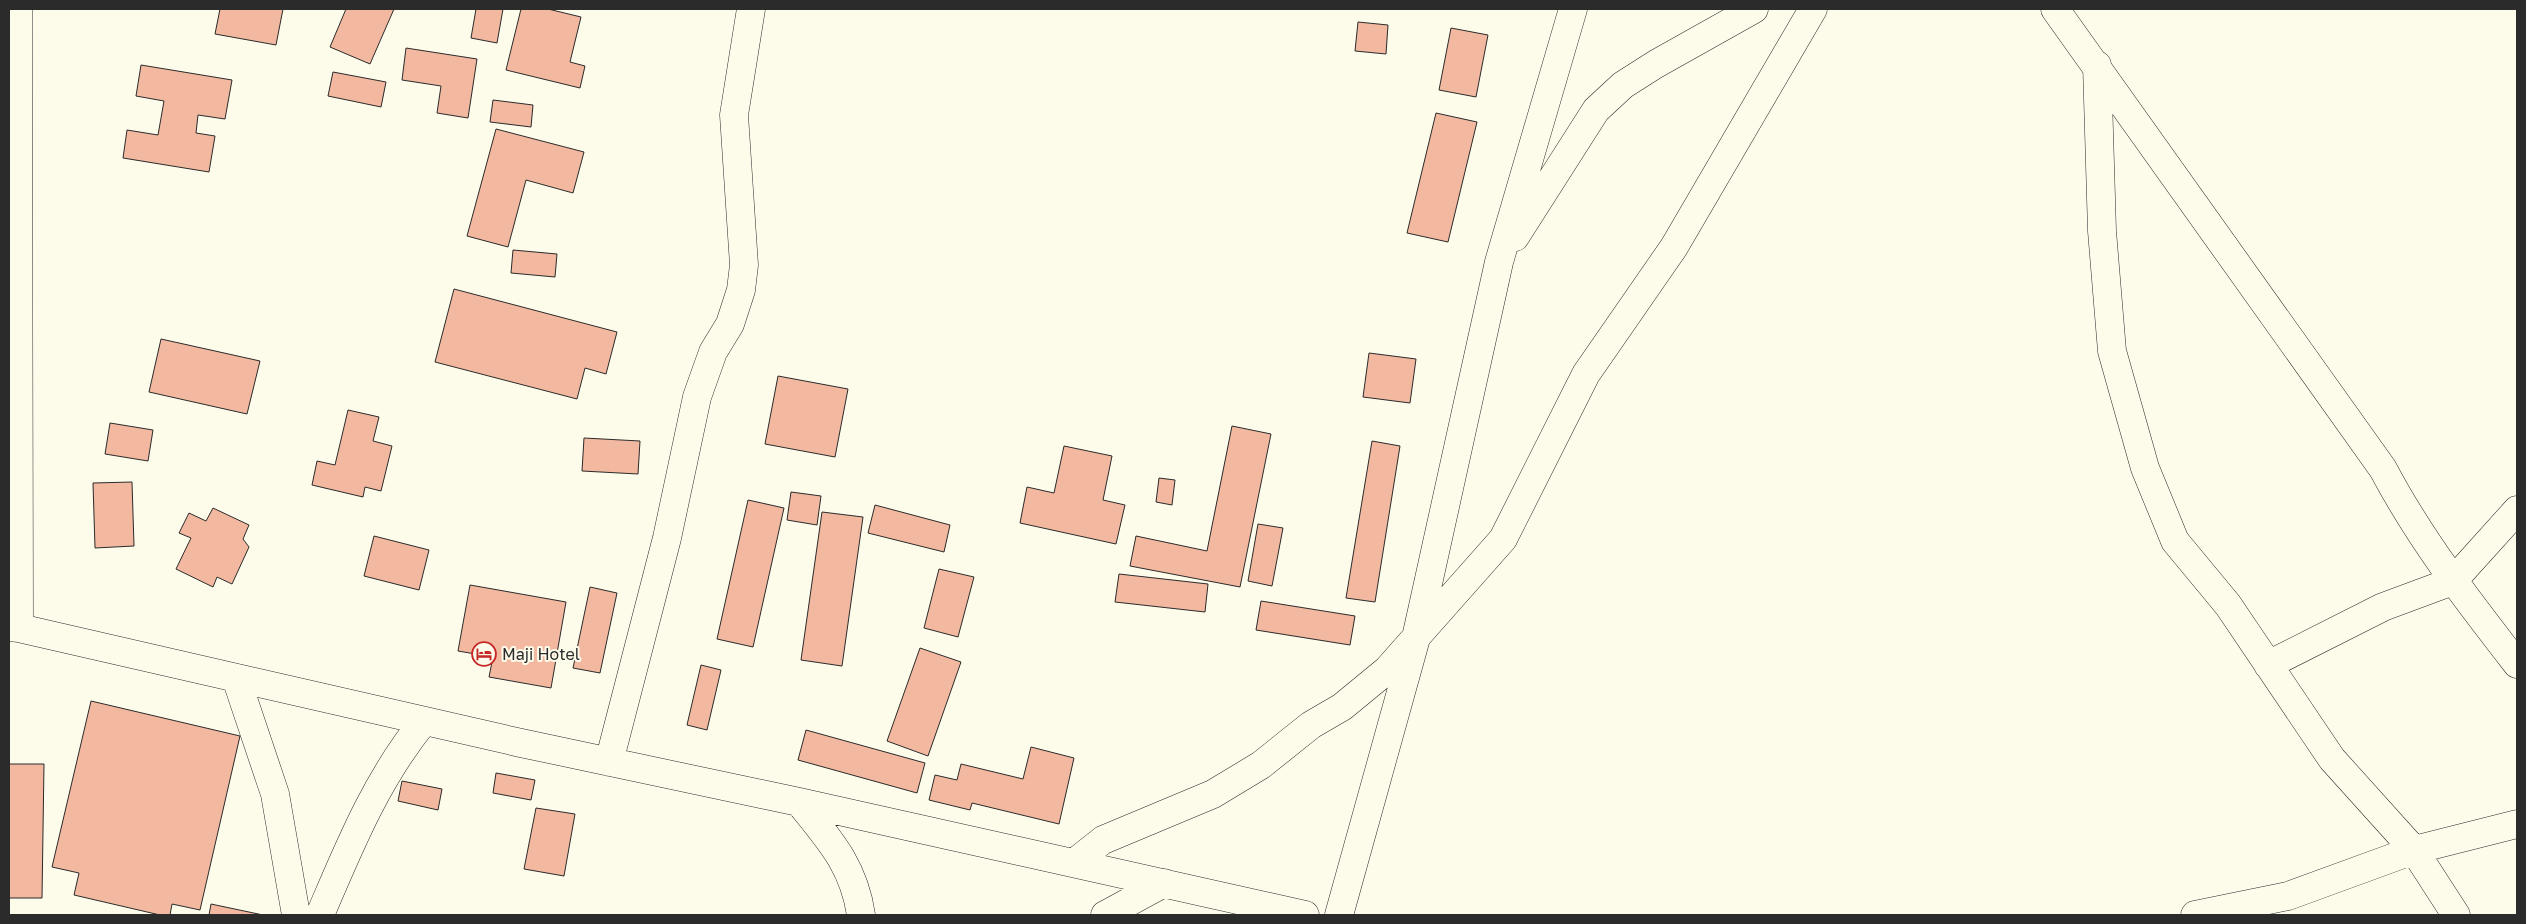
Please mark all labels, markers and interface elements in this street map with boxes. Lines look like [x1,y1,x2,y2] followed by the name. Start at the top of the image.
[471,641,497,667] hotel icon: Maji Hotel
[502,644,580,664] place label: Maji Hotel

